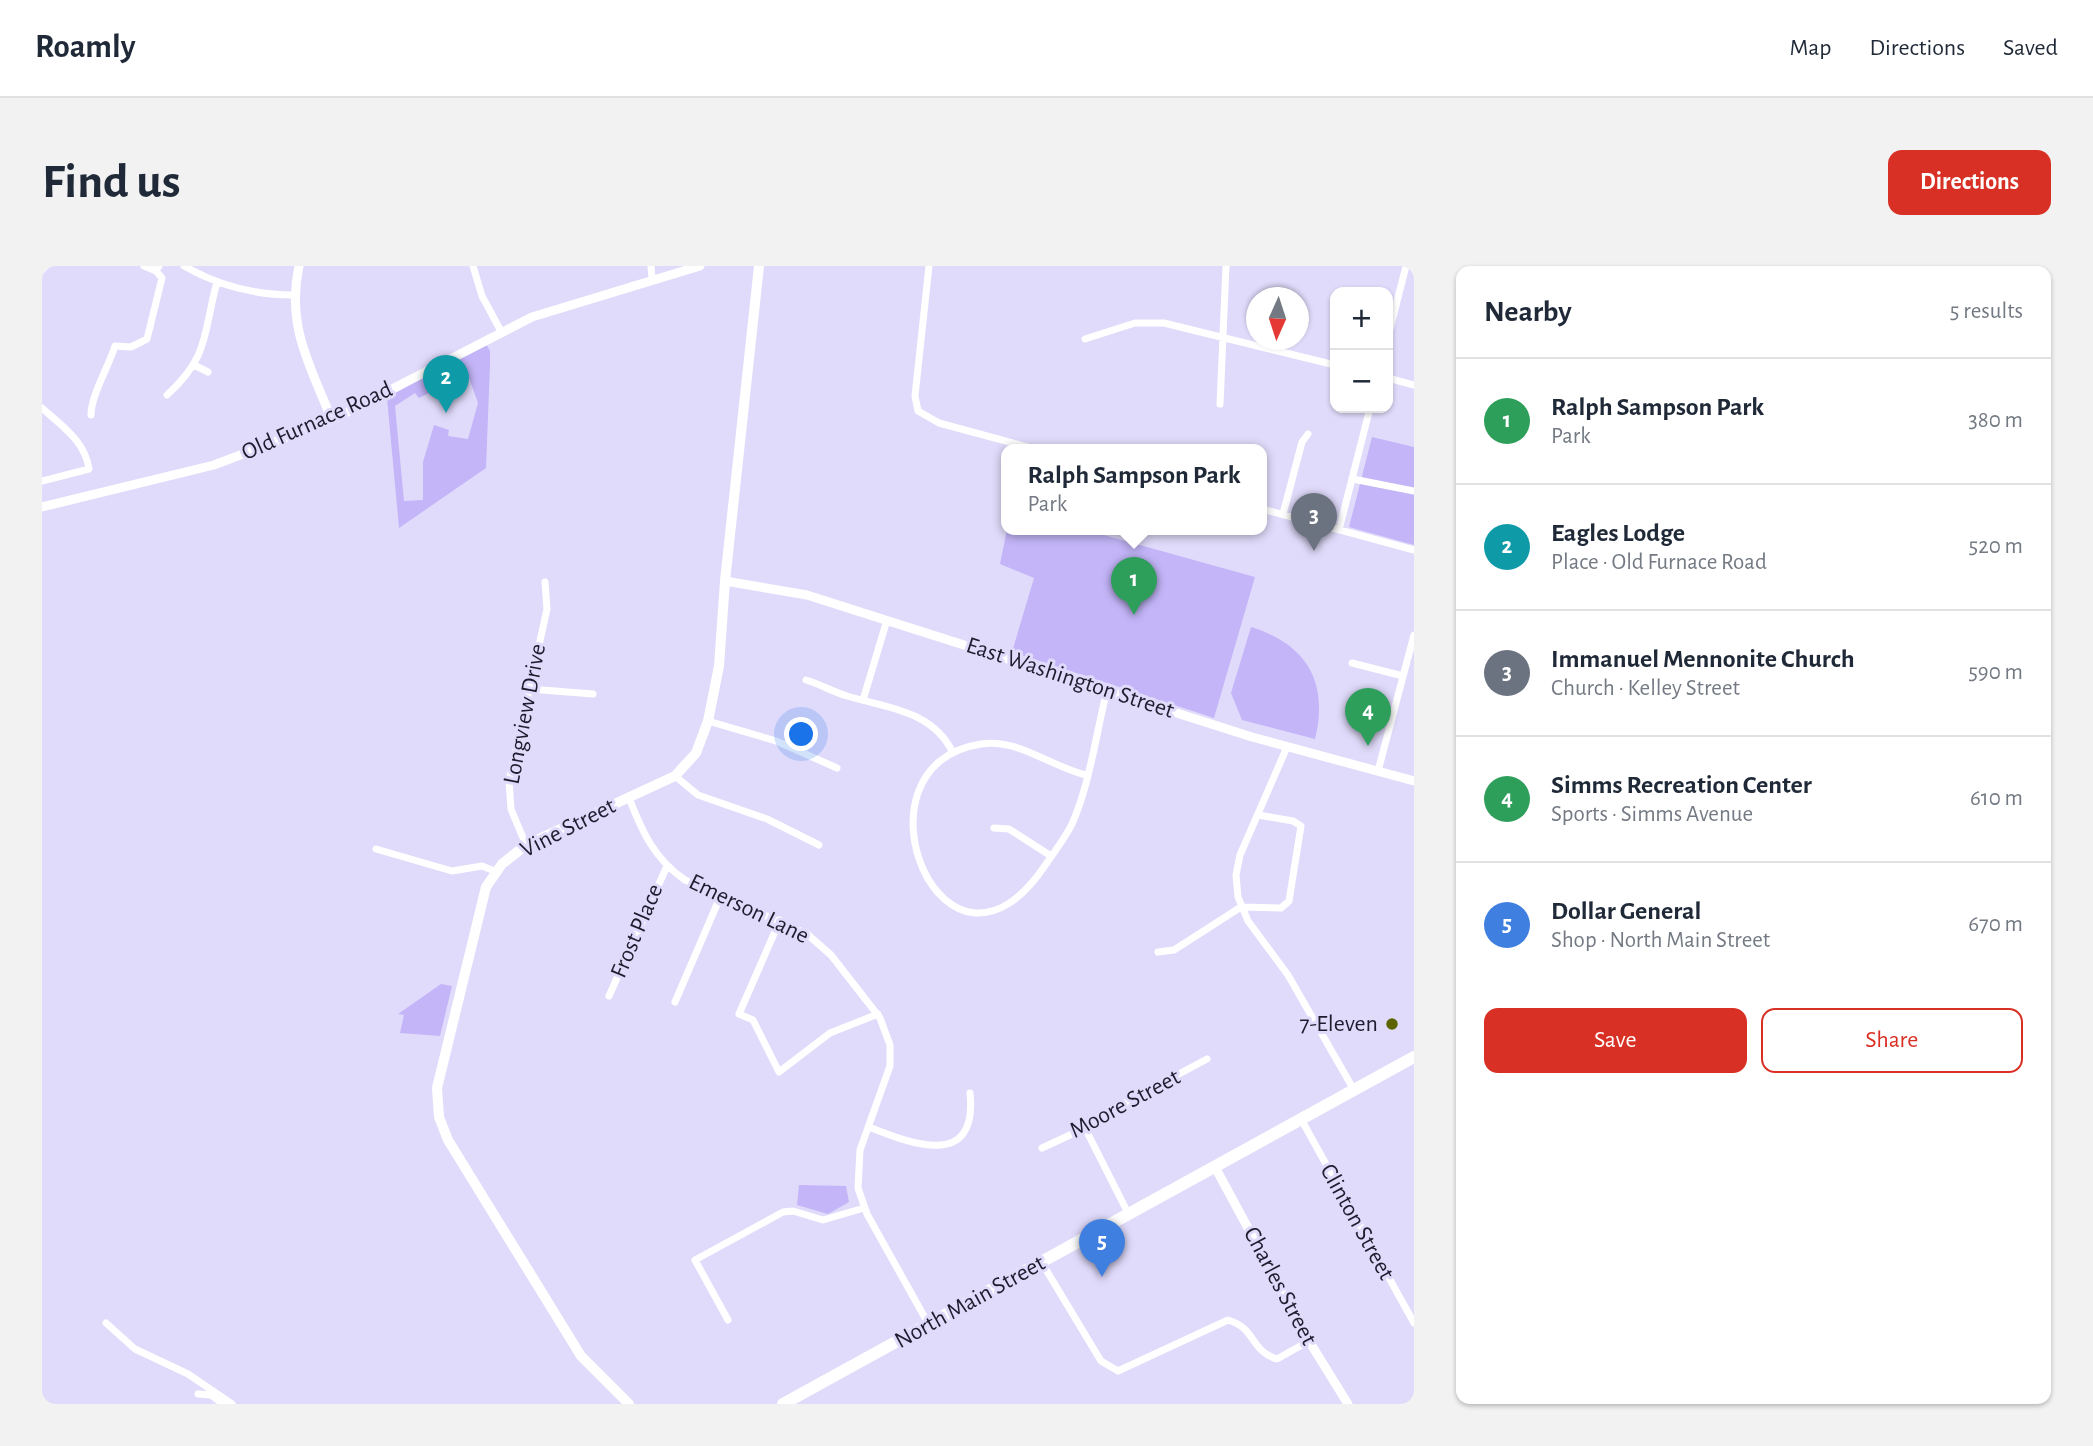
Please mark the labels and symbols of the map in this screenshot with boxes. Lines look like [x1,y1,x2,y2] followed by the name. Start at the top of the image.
[1246,287,1309,350] north arrow
[423,355,469,413] pin: 2
[238,377,396,465] street label: Old Furnace Road
[1291,493,1337,551] pin: 3
[1111,557,1157,615] pin: 1
[963,633,1177,723] street label: East Washington Street
[500,642,550,786] street label: Longview Drive
[1345,688,1391,746] pin: 4
[784,717,818,751] your location
[517,794,620,862] street label: Vine Street
[685,870,813,948] street label: Emerson Lane
[607,881,667,981] street label: Frost Place
[1300,1012,1378,1036] place label: 7-Eleven
[1384,1016,1400,1032] marker: 7-Eleven
[1066,1065,1184,1143] street label: Moore Street
[1315,1160,1399,1284] street label: Clinton Street
[1079,1219,1125,1277] pin: 5
[1239,1223,1321,1349] street label: Charles Street
[891,1251,1049,1353] street label: North Main Street

